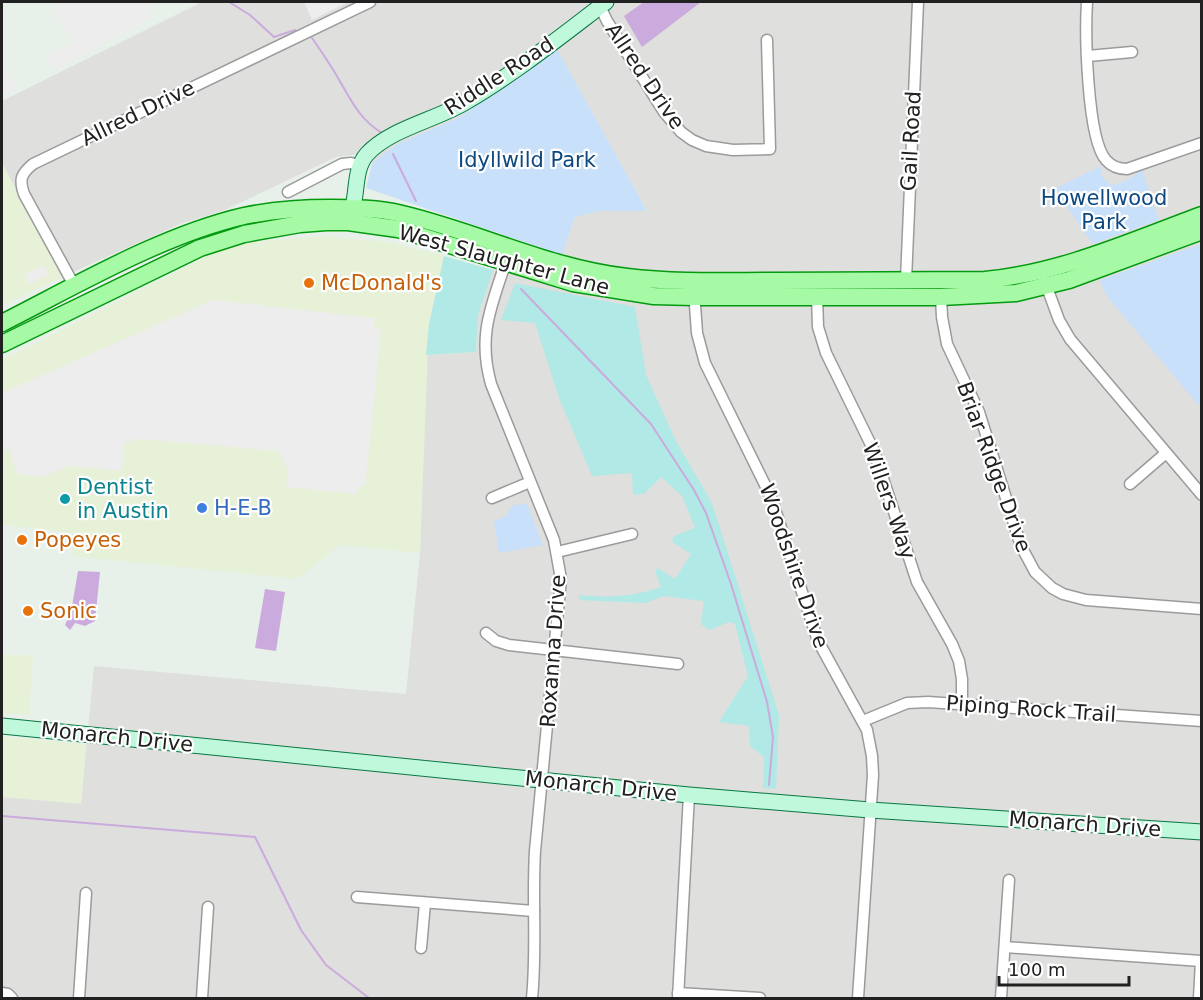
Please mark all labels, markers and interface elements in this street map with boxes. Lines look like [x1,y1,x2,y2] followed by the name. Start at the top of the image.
[601,18,689,134] street label: Allred Drive
[440,32,558,120] street label: Riddle Road
[77,75,199,151] street label: Allred Drive
[896,90,926,192] street label: Gail Road
[458,148,597,172] park label: Idyllwild Park
[1041,186,1167,234] park label: Howellwood Park
[396,220,612,300] street label: West Slaughter Lane
[321,271,442,295] place label: McDonald's
[302,276,316,290] marker: McDonald's
[952,378,1036,556] street label: Briar Ridge Drive
[858,440,920,562] street label: Willers Way
[77,475,169,523] place label: Dentist in Austin
[755,481,833,651] street label: Woodshire Drive
[58,492,72,506] marker: Dentist in Austin
[214,496,272,520] place label: H-E-B
[195,501,209,515] marker: H-E-B
[34,528,121,552] place label: Popeyes
[15,533,29,547] marker: Popeyes
[536,574,570,728] street label: Roxanna Drive
[40,599,97,623] place label: Sonic
[21,604,35,618] marker: Sonic
[945,691,1117,727] street label: Piping Rock Trail
[40,717,194,757] street label: Monarch Drive
[524,766,678,806] street label: Monarch Drive
[1008,807,1162,841] street label: Monarch Drive
[999,949,1130,987] scale bar
[1008,959,1066,980] text: 100 m

